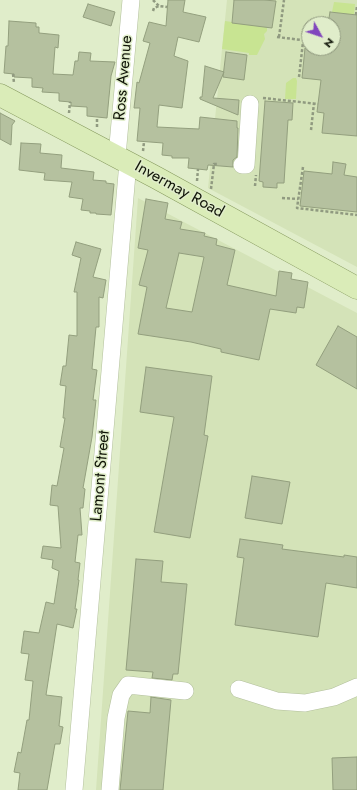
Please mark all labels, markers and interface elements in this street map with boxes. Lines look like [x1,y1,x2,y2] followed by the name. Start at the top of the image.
[301,16,341,56] north arrow
[111,35,137,121] street label: Ross Avenue
[320,35,338,52] text: N
[131,158,227,222] street label: Invermay Road
[87,430,115,522] street label: Lamont Street

